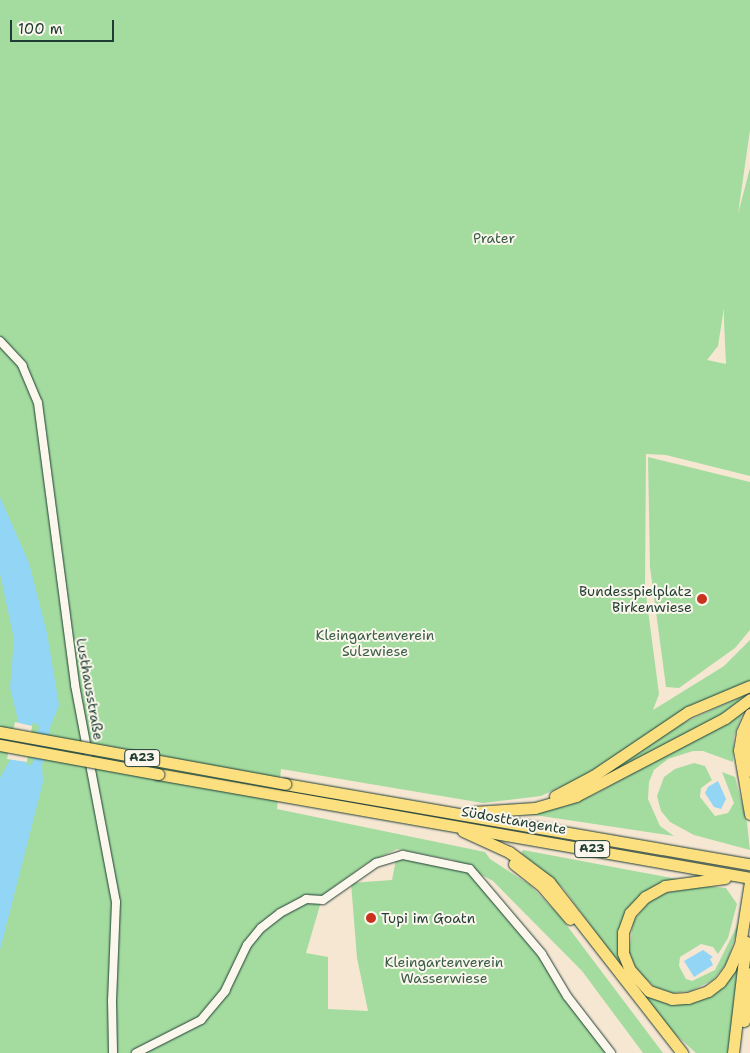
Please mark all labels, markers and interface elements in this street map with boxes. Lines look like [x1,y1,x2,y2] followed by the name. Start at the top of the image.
[12,10,116,42] scale bar
[18,19,63,39] text: 100 m
[473,230,515,246] park label: Prater
[579,583,692,616] place label: Bundesspielplatz Birkenwiese
[696,593,708,605] marker: Bundesspielplatz Birkenwiese
[316,627,434,660] park label: Kleingartenverein Sulzwiese
[73,637,107,741] street label: Lusthausstraße
[123,748,161,768] road number: A23
[460,802,568,838] street label: Südosttangente
[573,840,611,859] road number: A23
[381,910,475,926] place label: Tupi im Goatn
[365,912,377,924] marker: Tupi im Goatn
[385,954,503,986] park label: Kleingartenverein Wasserwiese

